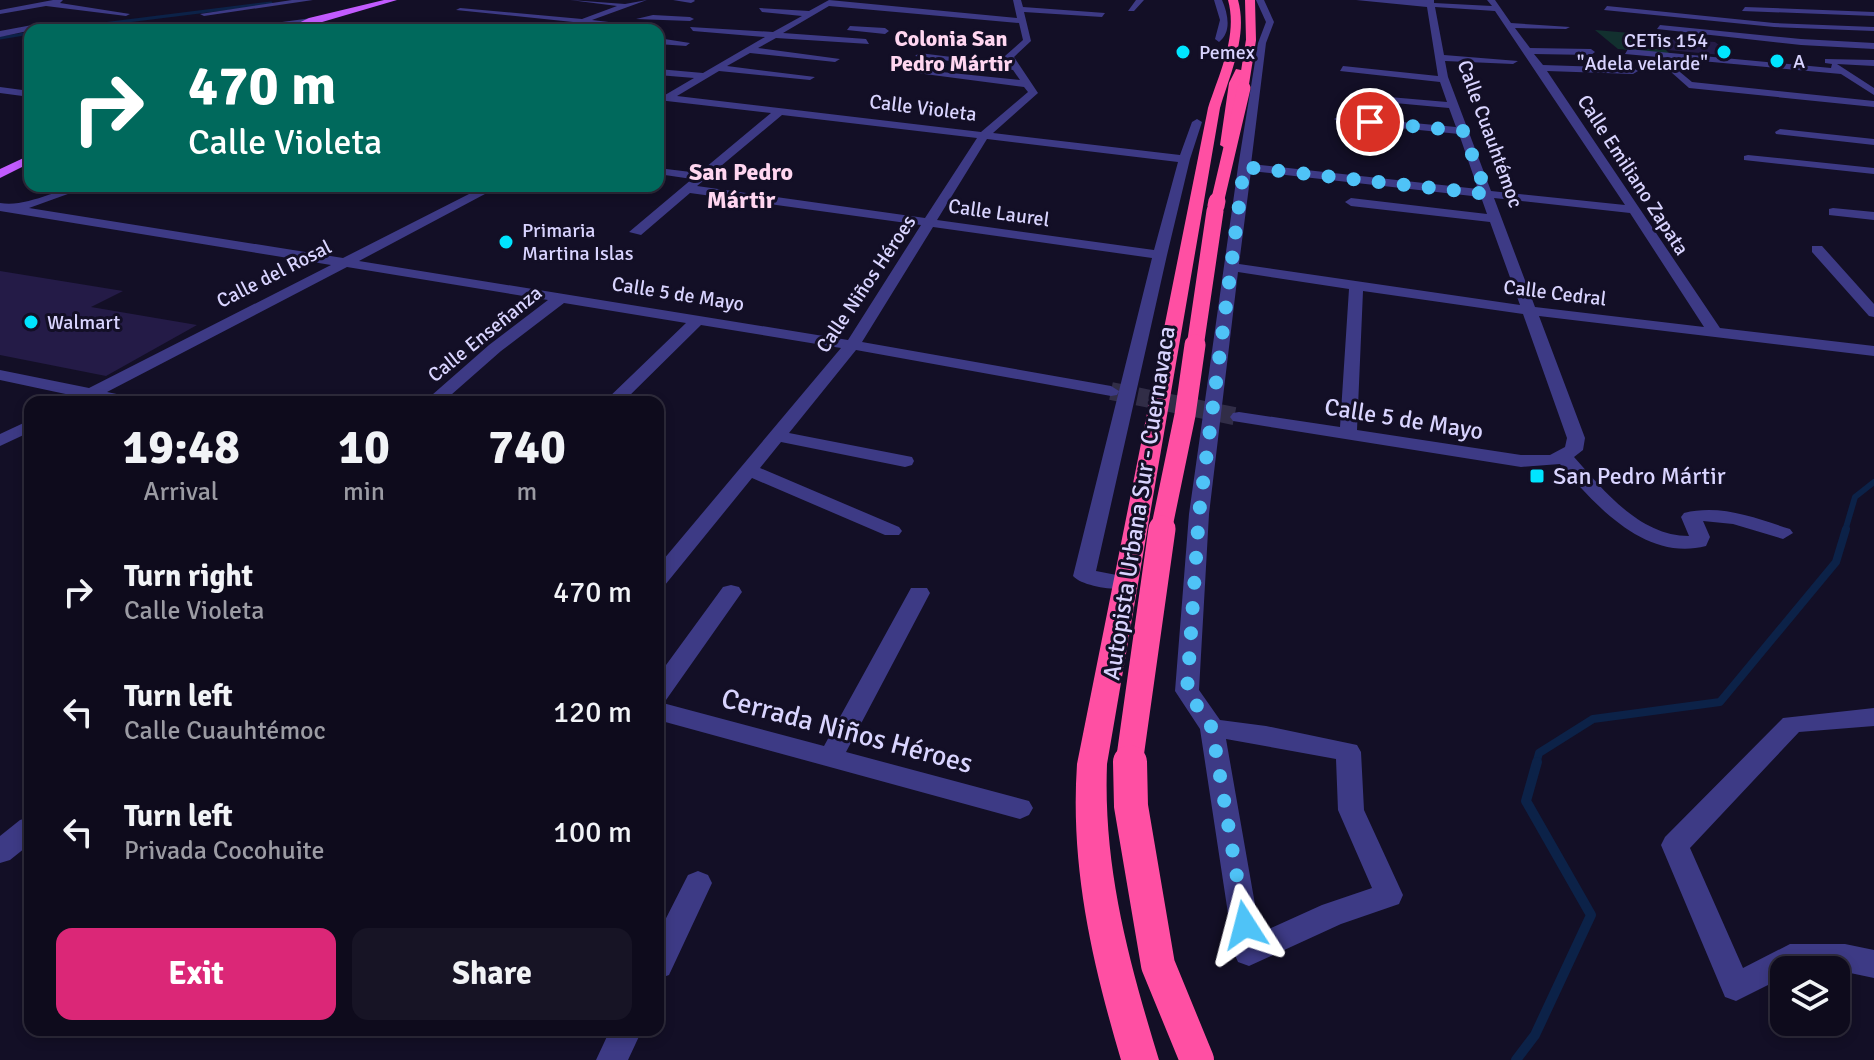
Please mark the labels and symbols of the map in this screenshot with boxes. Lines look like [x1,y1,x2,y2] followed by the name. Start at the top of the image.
[890,25,1013,77] district label: Colonia San Pedro Mártir
[1577,28,1708,76] place label: CETis 154 "Adela velarde"
[1199,40,1255,65] place label: Pemex
[1174,43,1192,61] marker: Pemex
[1715,43,1733,61] marker: CETis 154 "Adela velarde"
[1793,49,1805,74] place label: A
[1768,52,1786,70] marker: A
[1452,57,1528,211] street label: Calle Cuauhtémoc
[1336,88,1404,156] pin
[868,89,978,127] street label: Calle Violeta
[1572,90,1694,260] street label: Calle Emiliano Zapata
[689,157,793,215] district label: San Pedro Mártir
[947,194,1051,232] street label: Calle Laurel
[811,210,921,358] street label: Calle Niños Héroes
[522,218,634,266] place label: Primaria Martina Islas
[497,233,515,251] marker: Primaria Martina Islas
[212,234,336,314] street label: Calle del Rosal
[610,271,746,317] street label: Calle 5 de Mayo
[1502,274,1608,312] street label: Calle Cedral
[423,280,547,388] street label: Calle Enseñanza
[47,310,120,335] place label: Walmart
[22,313,40,331] marker: Walmart
[1096,324,1182,682] street label: Autopista Urbana Sur - Cuernavaca
[1322,392,1486,446] street label: Calle 5 de Mayo
[1553,461,1726,491] place label: San Pedro Mártir
[1528,467,1546,485] marker: San Pedro Mártir
[718,681,976,781] street label: Cerrada Niños Héroes
[1203,883,1287,967] position arrow

